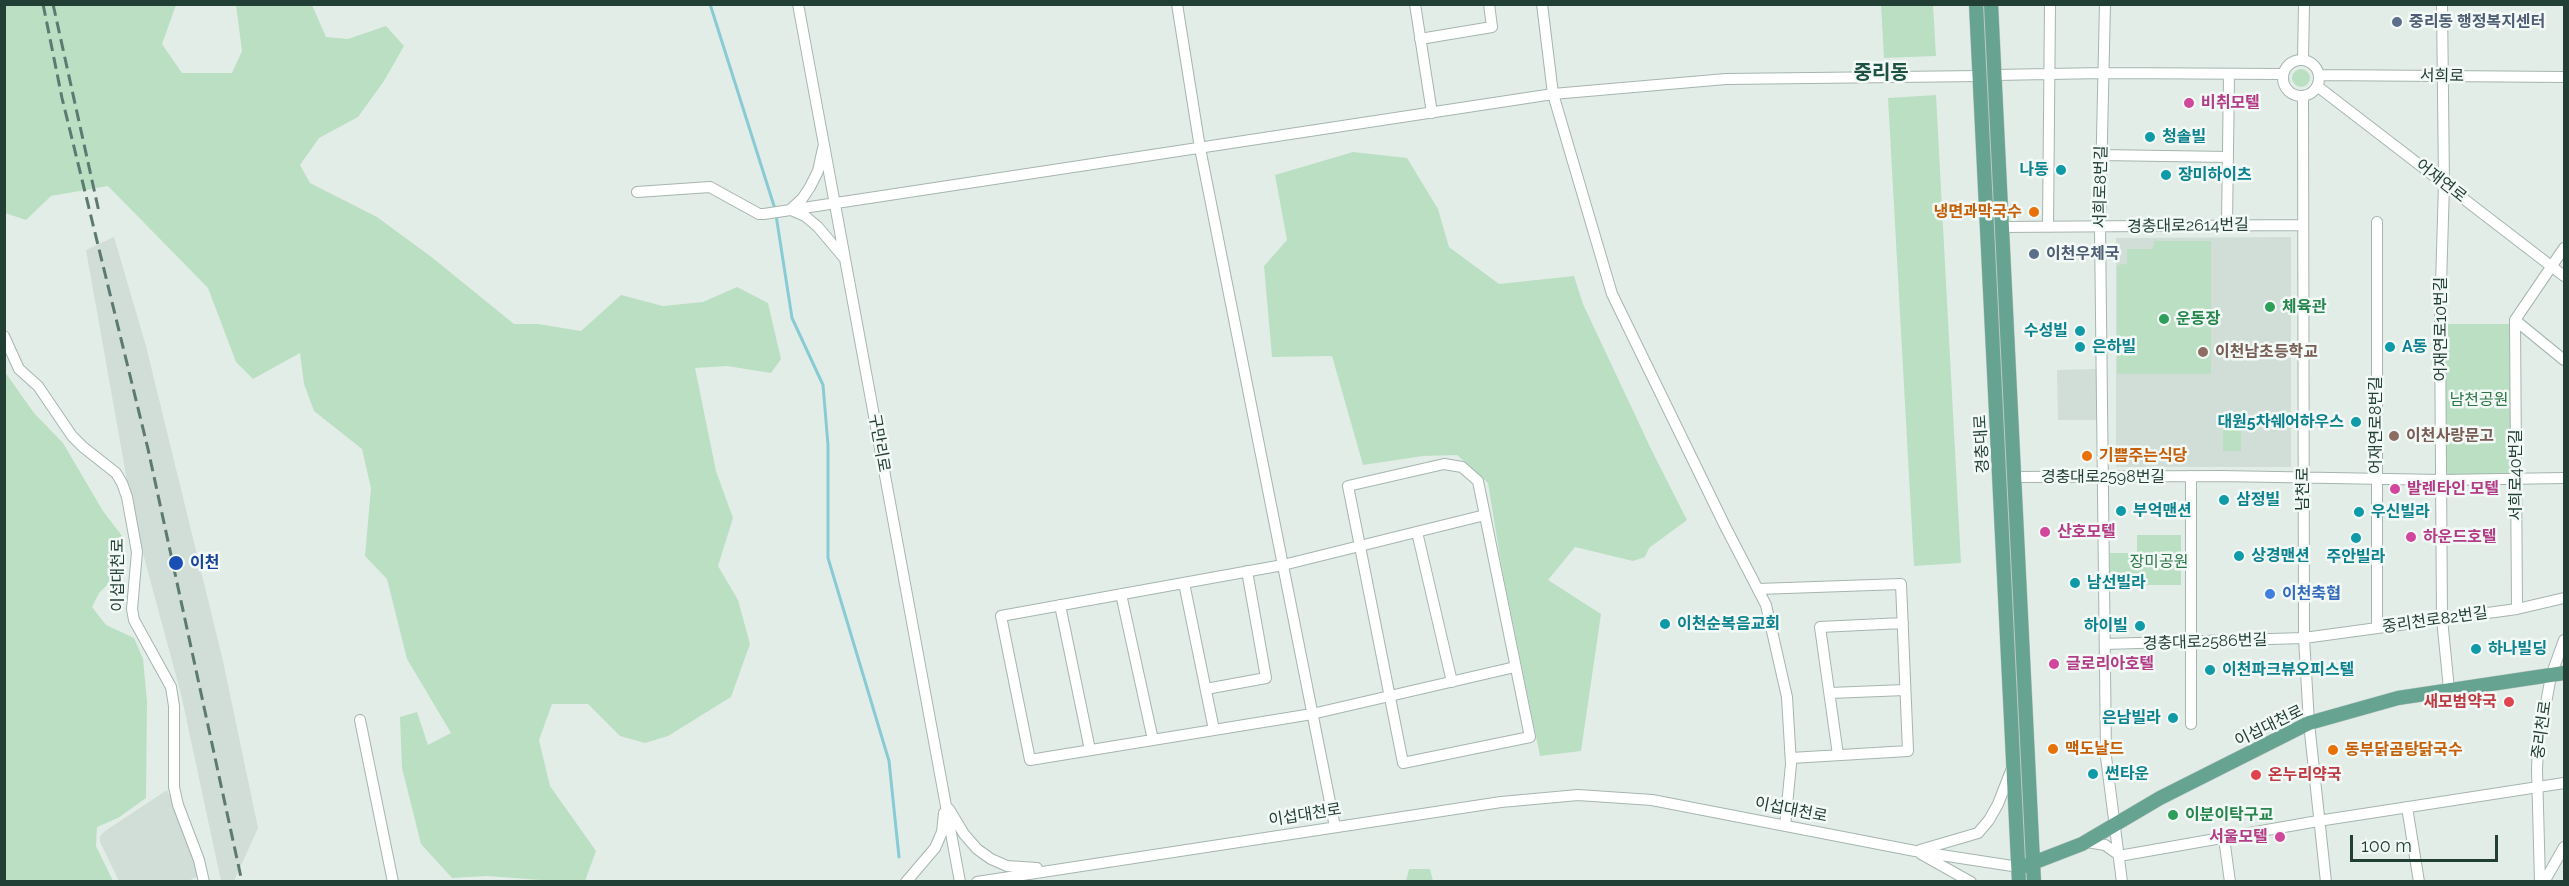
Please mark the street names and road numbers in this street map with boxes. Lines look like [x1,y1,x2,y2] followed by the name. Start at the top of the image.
[2420,66,2464,86] street label: 서희로
[2091,145,2111,229] street label: 서희로8번길
[2412,155,2470,207] street label: 어재연로
[2127,215,2249,237] street label: 경충대로2614번길
[2431,277,2451,381] street label: 어재연로10번길
[2366,376,2386,474] street label: 어재연로8번길
[864,412,894,474] street label: 구만리로
[1971,414,1993,474] street label: 경충대로
[2506,429,2526,521] street label: 서희로40번길
[2041,467,2165,487] street label: 경충대로2598번길
[2293,467,2313,511] street label: 남천로
[108,538,128,612] street label: 이섭대천로
[2381,603,2489,637] street label: 중리천로82번길
[2142,630,2268,654] street label: 경충대로2586번길
[2528,700,2556,760] street label: 중리천로
[2232,701,2306,751] street label: 이섭대천로
[1753,794,1829,826] street label: 이섭대천로
[1267,800,1343,830] street label: 이섭대천로

